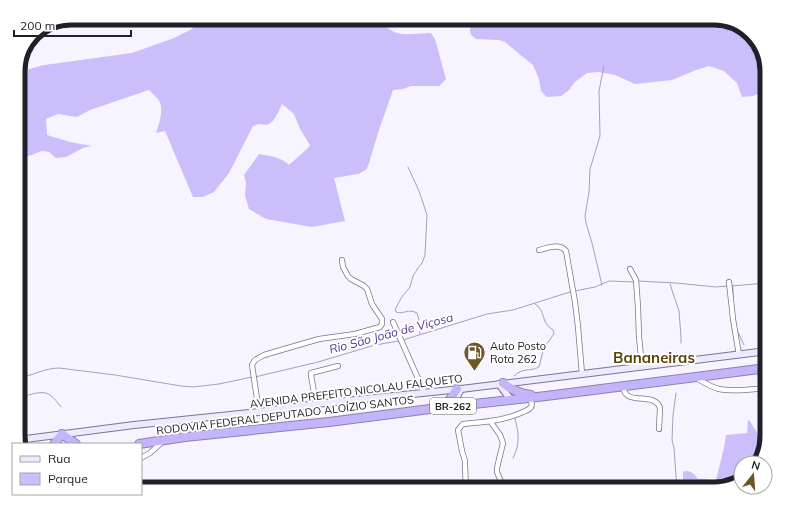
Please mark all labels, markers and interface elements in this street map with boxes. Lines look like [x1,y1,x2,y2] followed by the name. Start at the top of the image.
[14,12,131,38] scale bar
[20,18,55,33] text: 200 m
[327,309,455,357] water label: Rio São João de Viçosa
[461,339,487,372] fuel station icon: Auto Posto Rota 262
[490,339,546,366] place label: Auto Posto Rota 262
[613,348,695,367] district label: Bananeiras
[249,371,463,411] street label: AVENIDA PREFEITO NICOLAU FALQUETO
[155,392,415,438] street label: RODOVIA FEDERAL DEPUTADO ALOÍZIO SANTOS
[430,398,476,414] road number: BR-262
[12,443,142,495] legend
[48,451,70,466] text: Rua
[733,455,773,495] north arrow
[750,458,762,473] text: N
[48,471,88,486] text: Parque

